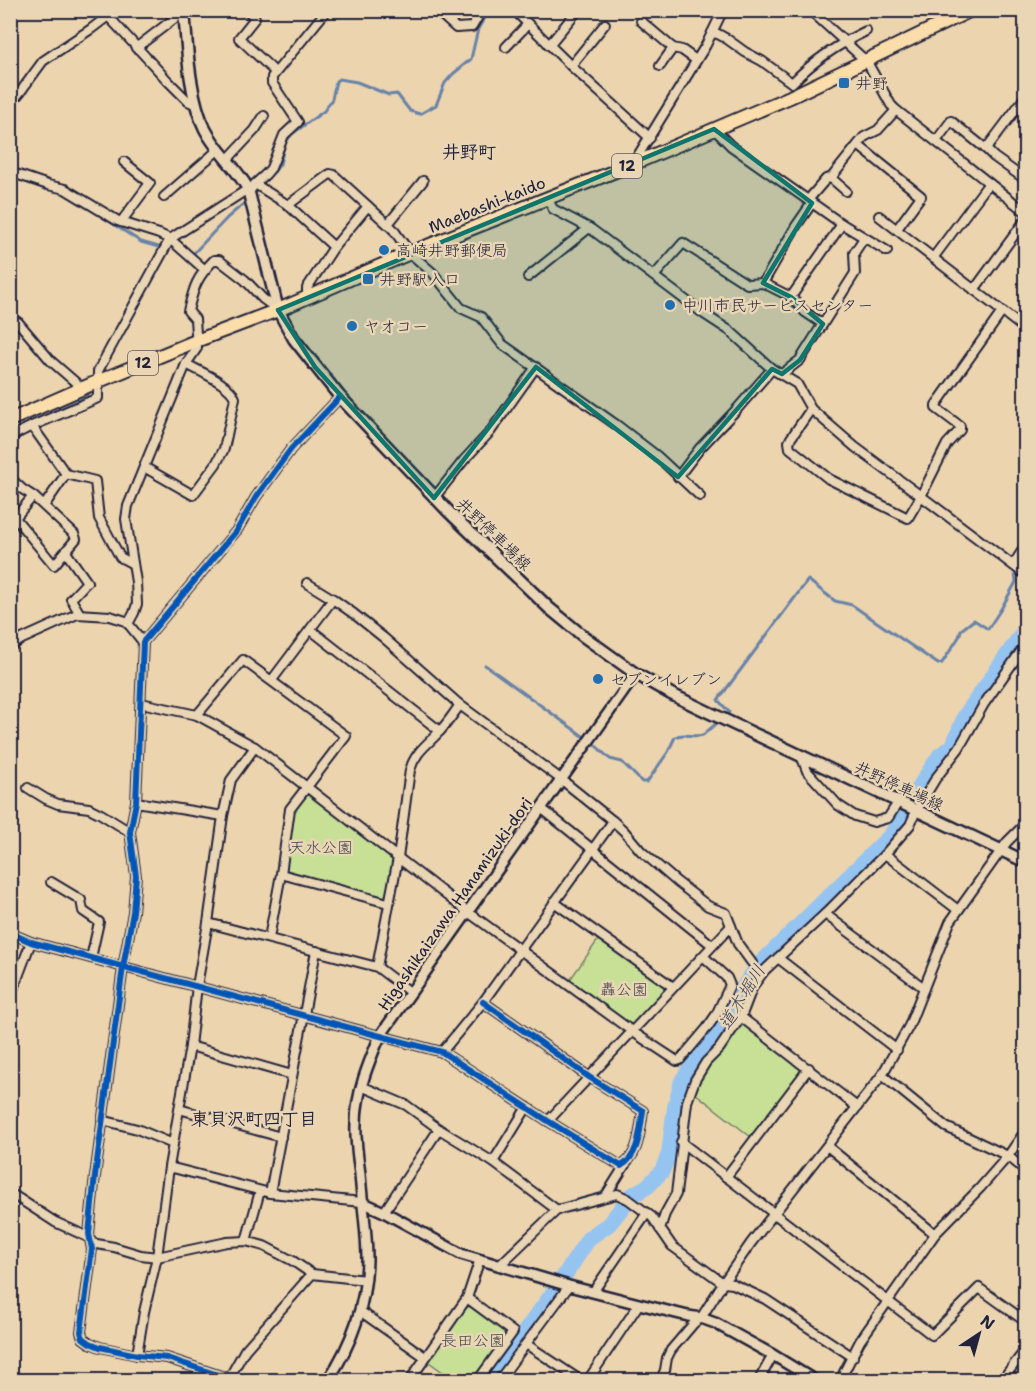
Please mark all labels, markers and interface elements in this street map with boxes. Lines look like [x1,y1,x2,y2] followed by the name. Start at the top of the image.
[856,73,888,94] place label: 井野
[837,76,851,90] marker: 井野
[442,140,496,164] district label: 井野町
[612,154,642,178] road number: 12
[425,172,549,238] street label: Maebashi-kaido
[396,240,508,261] place label: 高崎井野郵便局
[377,243,391,257] marker: 高崎井野郵便局
[380,269,460,290] place label: 井野駅入口
[361,272,375,286] marker: 井野駅入口
[682,295,873,316] place label: 中川市民サービスセンター
[663,298,677,312] marker: 中川市民サービスセンター
[364,316,428,337] place label: ヤオコー
[345,319,359,333] marker: ヤオコー
[128,351,158,375] road number: 12
[452,493,536,575] street label: 井野停車場線
[610,669,722,690] place label: セブンイレブン
[591,672,605,686] marker: セブンイレブン
[851,756,947,816] street label: 井野停車場線
[373,793,537,1015] street label: Higashikaizawa Hanamizuki-dori
[289,837,353,858] park label: 天水公園
[713,960,771,1034] water label: 道木堀川
[600,979,648,1000] park label: 轟公園
[191,1107,317,1131] district label: 東貝沢町四丁目
[949,1304,1009,1364] north arrow
[976,1310,999,1334] text: N
[441,1330,505,1351] park label: 長田公園

